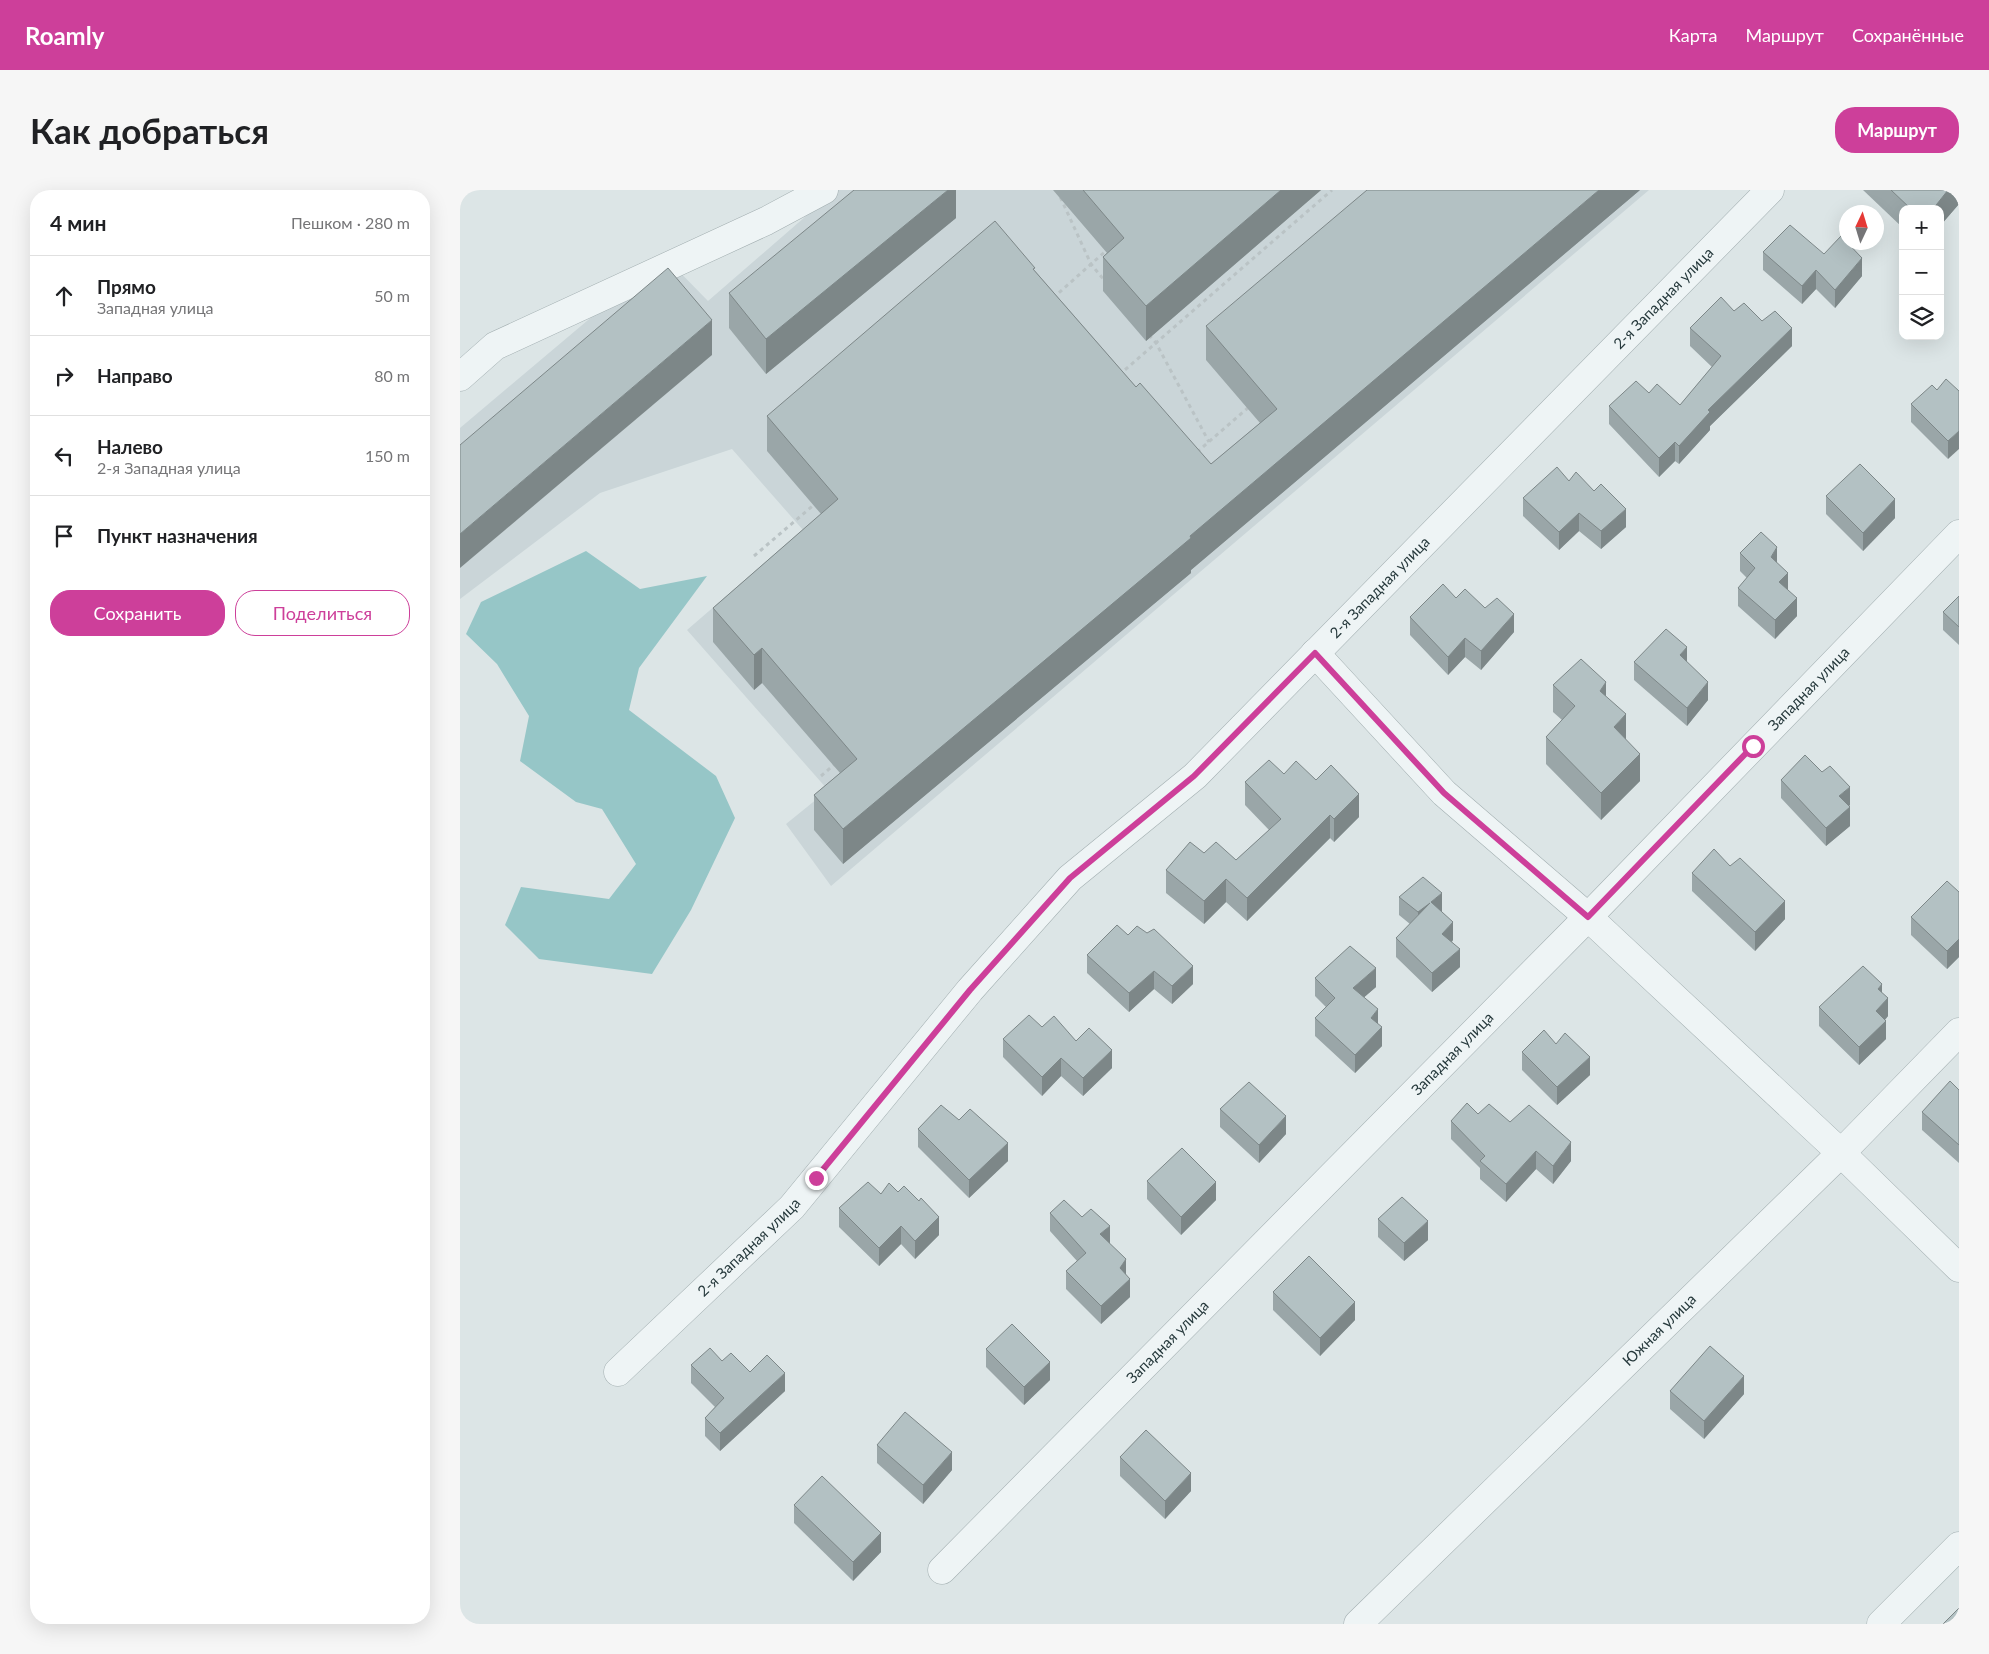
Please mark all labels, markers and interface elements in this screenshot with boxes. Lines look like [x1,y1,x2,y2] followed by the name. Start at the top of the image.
[25,21,104,50] text: Roamly
[1669,24,1717,46] text: Карта
[1745,24,1824,46] text: Маршрут
[1852,24,1964,46] text: Сохранённые
[1835,107,1959,153] button: Маршрут
[30,109,269,151] text: Как добраться
[1839,205,1884,250] north arrow
[1899,205,1944,340] map controls
[1899,205,1944,250] button: +
[50,210,107,235] text: 4 мин
[291,213,410,232] text: Пешком · 280 m
[1609,243,1717,352] street label: 2-я Западная улица
[1899,250,1944,295] button: −
[97,275,156,298] text: Прямо
[50,282,78,310] icon: ahead
[374,286,410,305] text: 50 m
[1899,295,1944,340] button: layers
[97,298,214,317] text: Западная улица
[50,362,78,390] icon: right
[97,364,173,387] text: Направо
[374,366,410,385] text: 80 m
[97,435,163,458] text: Налево
[50,442,78,470] icon: left
[365,446,410,465] text: 150 m
[97,458,241,477] text: 2-я Западная улица
[50,522,78,550] icon: arrive
[97,524,258,547] text: Пункт назначения
[1326,532,1433,641] street label: 2-я Западная улица
[50,590,225,636] button: Сохранить
[235,590,410,636] button: Поделиться
[1764,643,1853,734] street label: Западная улица
[1742,735,1765,758] route start
[1407,1008,1497,1098] street label: Западная улица
[805,1167,828,1190] route end
[694,1194,804,1300] street label: 2-я Западная улица
[1618,1290,1699,1369] street label: Южная улица
[1122,1296,1212,1386] street label: Западная улица

